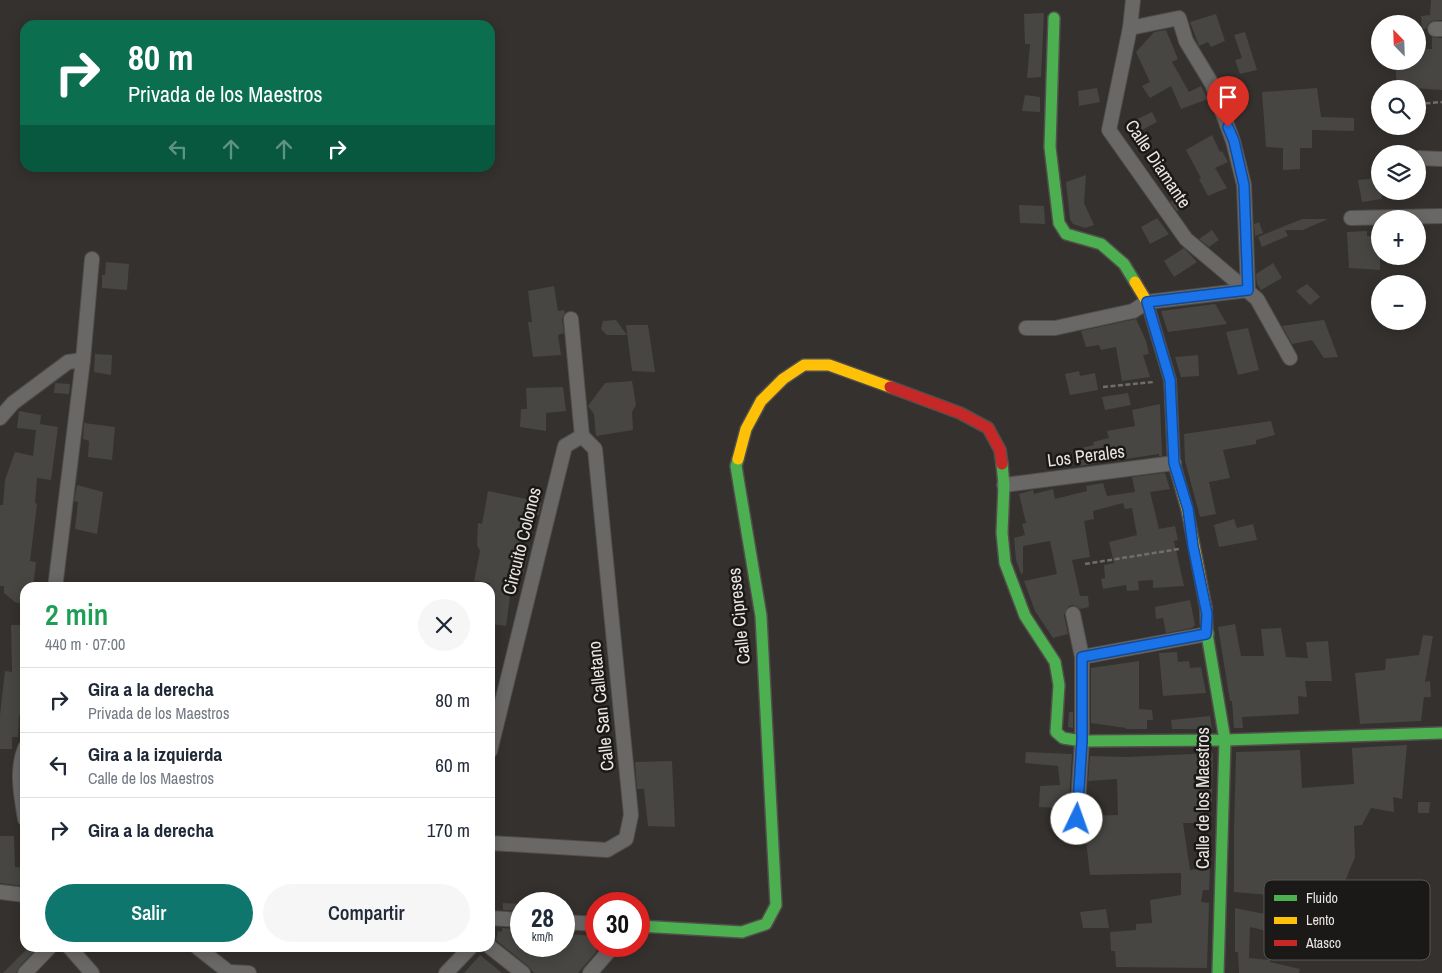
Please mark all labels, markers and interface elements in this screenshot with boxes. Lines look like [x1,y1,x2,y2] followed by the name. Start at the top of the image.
[1371,15,1426,70] north arrow
[1371,15,1426,330] map controls
[128,34,193,81] text: 80 m
[45,40,110,105] icon: right
[1207,76,1249,127] pin
[128,79,323,109] text: Privada de los Maestros
[1371,80,1426,135] button: search
[1214,83,1242,111] icon: arrive
[1120,115,1197,213] street label: Calle Diamante
[164,135,192,163] icon: left
[217,135,245,163] icon: ahead
[270,135,298,163] icon: ahead
[323,135,351,163] icon: right
[1371,145,1426,200] button: layers
[1371,210,1426,265] button: +
[1371,275,1426,330] button: −
[1046,438,1126,473] street label: Los Perales
[496,485,547,597] street label: Circuito Colonos
[721,567,756,665] street label: Calle Cipreses
[45,594,108,634] text: 2 min
[418,599,470,651] button: close
[45,633,125,655] text: 440 m · 07:00
[581,640,620,772] street label: Calle San Calletano
[88,676,214,702] text: Gira a la derecha
[45,686,73,714] icon: right
[435,687,470,713] text: 80 m
[88,702,229,724] text: Privada de los Maestros
[1190,727,1215,869] street label: Calle de los Maestros
[88,741,222,767] text: Gira a la izquierda
[45,751,73,779] icon: left
[435,752,470,778] text: 60 m
[88,767,214,789] text: Calle de los Maestros
[1050,792,1102,844] position arrow
[45,816,73,844] icon: right
[88,817,214,843] text: Gira a la derecha
[427,817,470,843] text: 170 m
[1264,880,1430,960] legend
[45,884,253,942] button: Salir
[263,884,470,942] button: Compartir
[1306,889,1338,907] text: Fluido
[585,892,650,957] speed limit sign: 30
[531,901,554,935] text: 28
[1306,911,1335,929] text: Lento
[532,929,553,945] text: km/h
[1305,934,1341,952] text: Atasco

